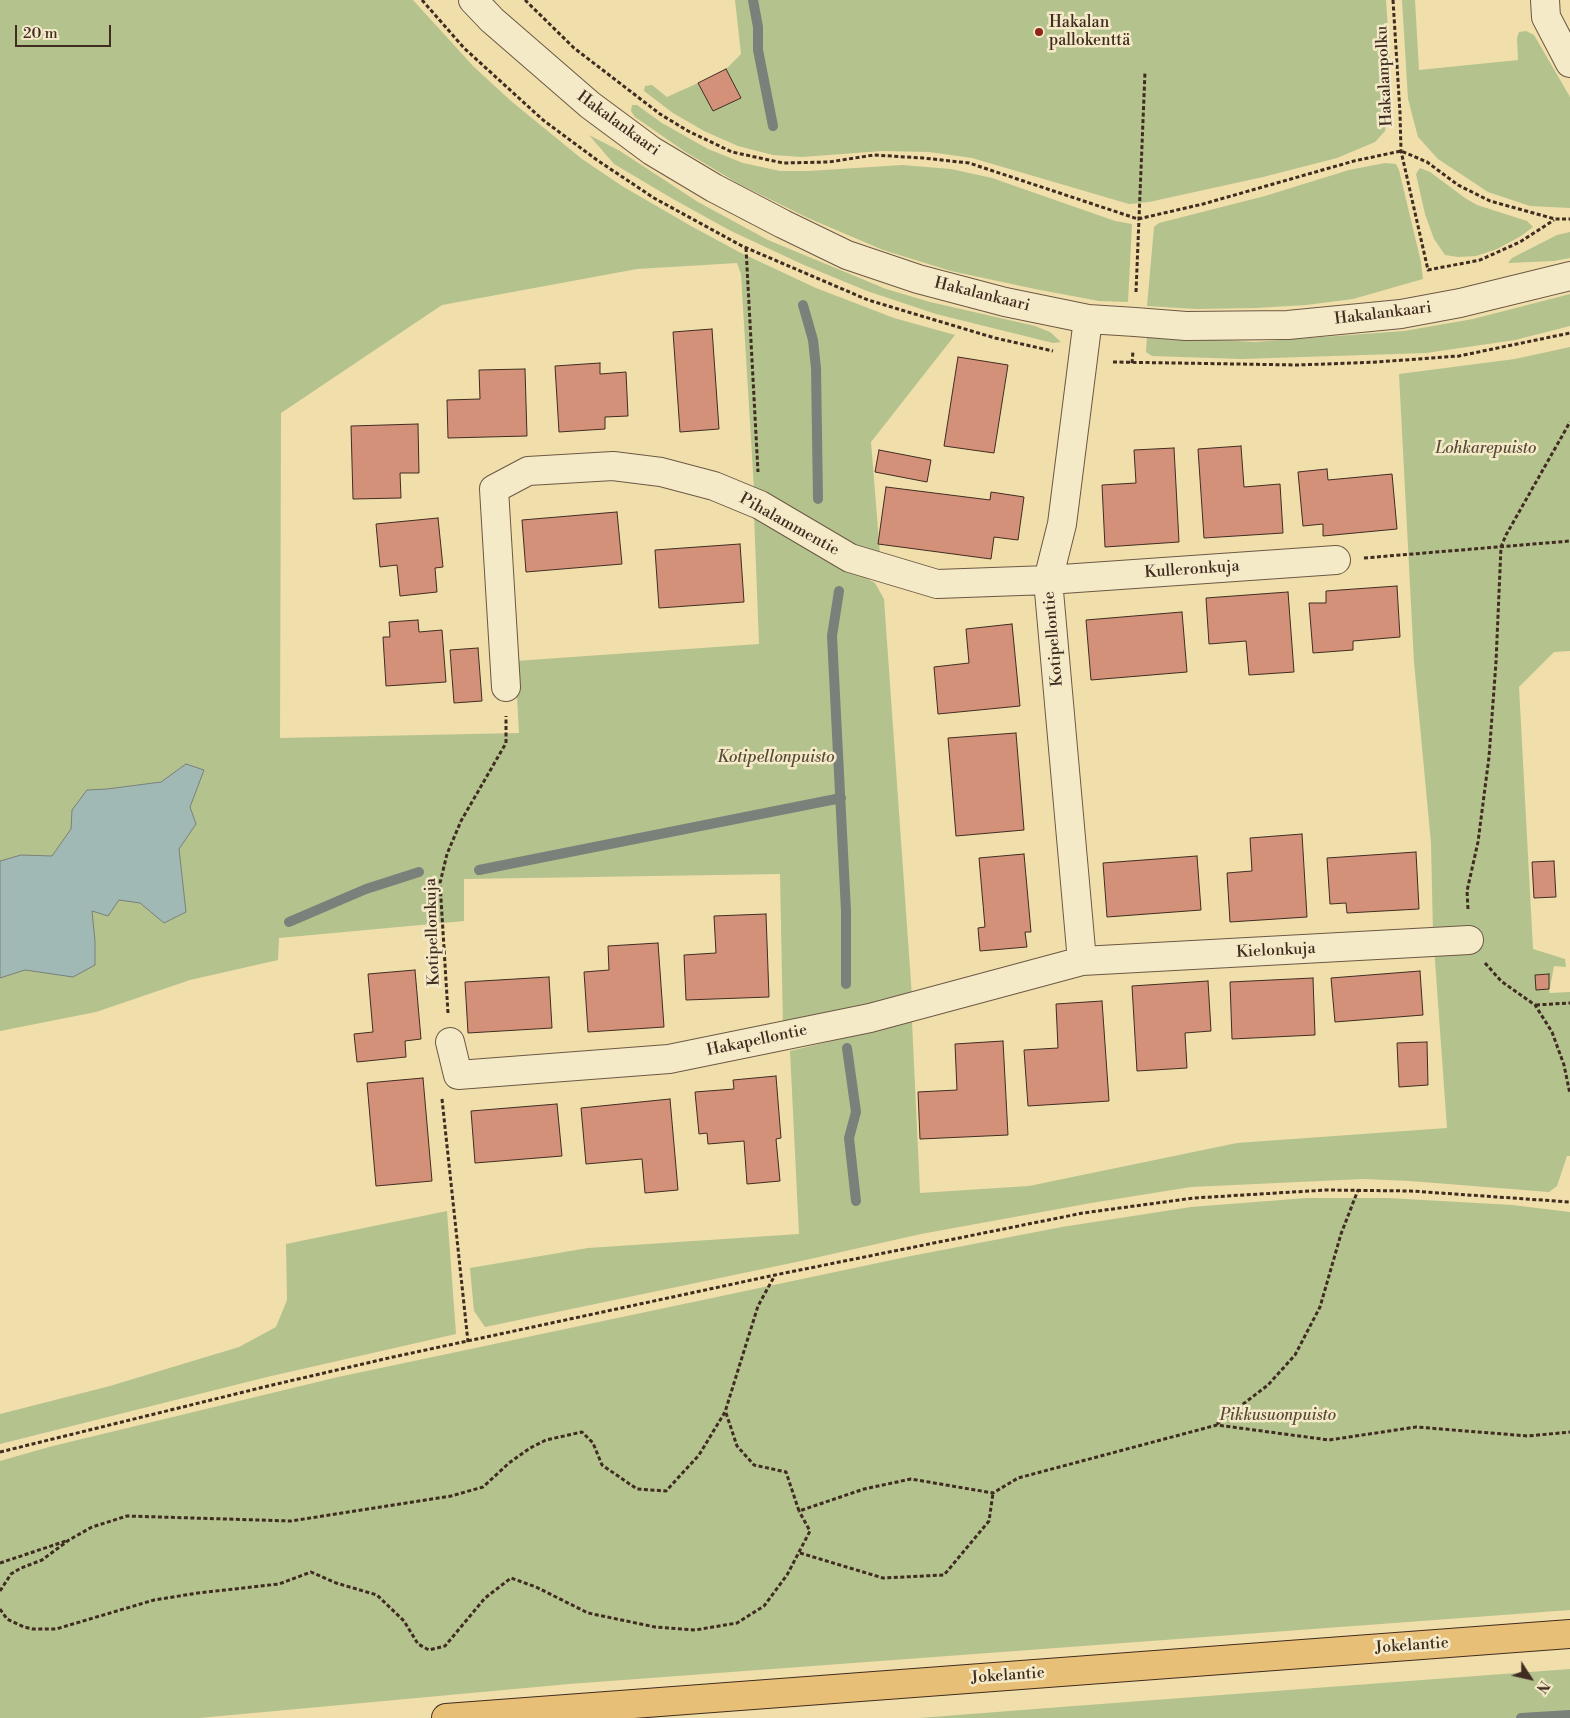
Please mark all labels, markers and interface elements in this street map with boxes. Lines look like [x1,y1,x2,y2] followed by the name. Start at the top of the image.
[1049,13,1130,51] place label: Hakalan pallokenttä
[18,15,114,47] scale bar
[23,24,58,43] text: 20 m
[1373,25,1397,127] street label: Hakalanpolku
[1033,26,1045,38] marker: Hakalan pallokenttä
[573,87,663,161] street label: Hakalankaari
[932,274,1032,316] street label: Hakalankaari
[1333,299,1433,329] street label: Hakalankaari
[1436,439,1536,459] park label: Lohkarepuisto
[736,490,842,560] street label: Pihalammentie
[1144,557,1240,583] street label: Kulleronkuja
[1040,590,1068,688] street label: Kotipellontie
[717,748,835,768] park label: Kotipellonpuisto
[422,878,444,986] street label: Kotipellonkuja
[1236,939,1316,963] street label: Kielonkuja
[705,1021,809,1061] street label: Hakapellontie
[1220,1406,1336,1426] park label: Pikkusuonpuisto
[1375,1634,1449,1658] street label: Jokelantie
[1505,1653,1555,1703] north arrow
[971,1664,1045,1688] street label: Jokelantie
[1532,1677,1553,1696] text: N

